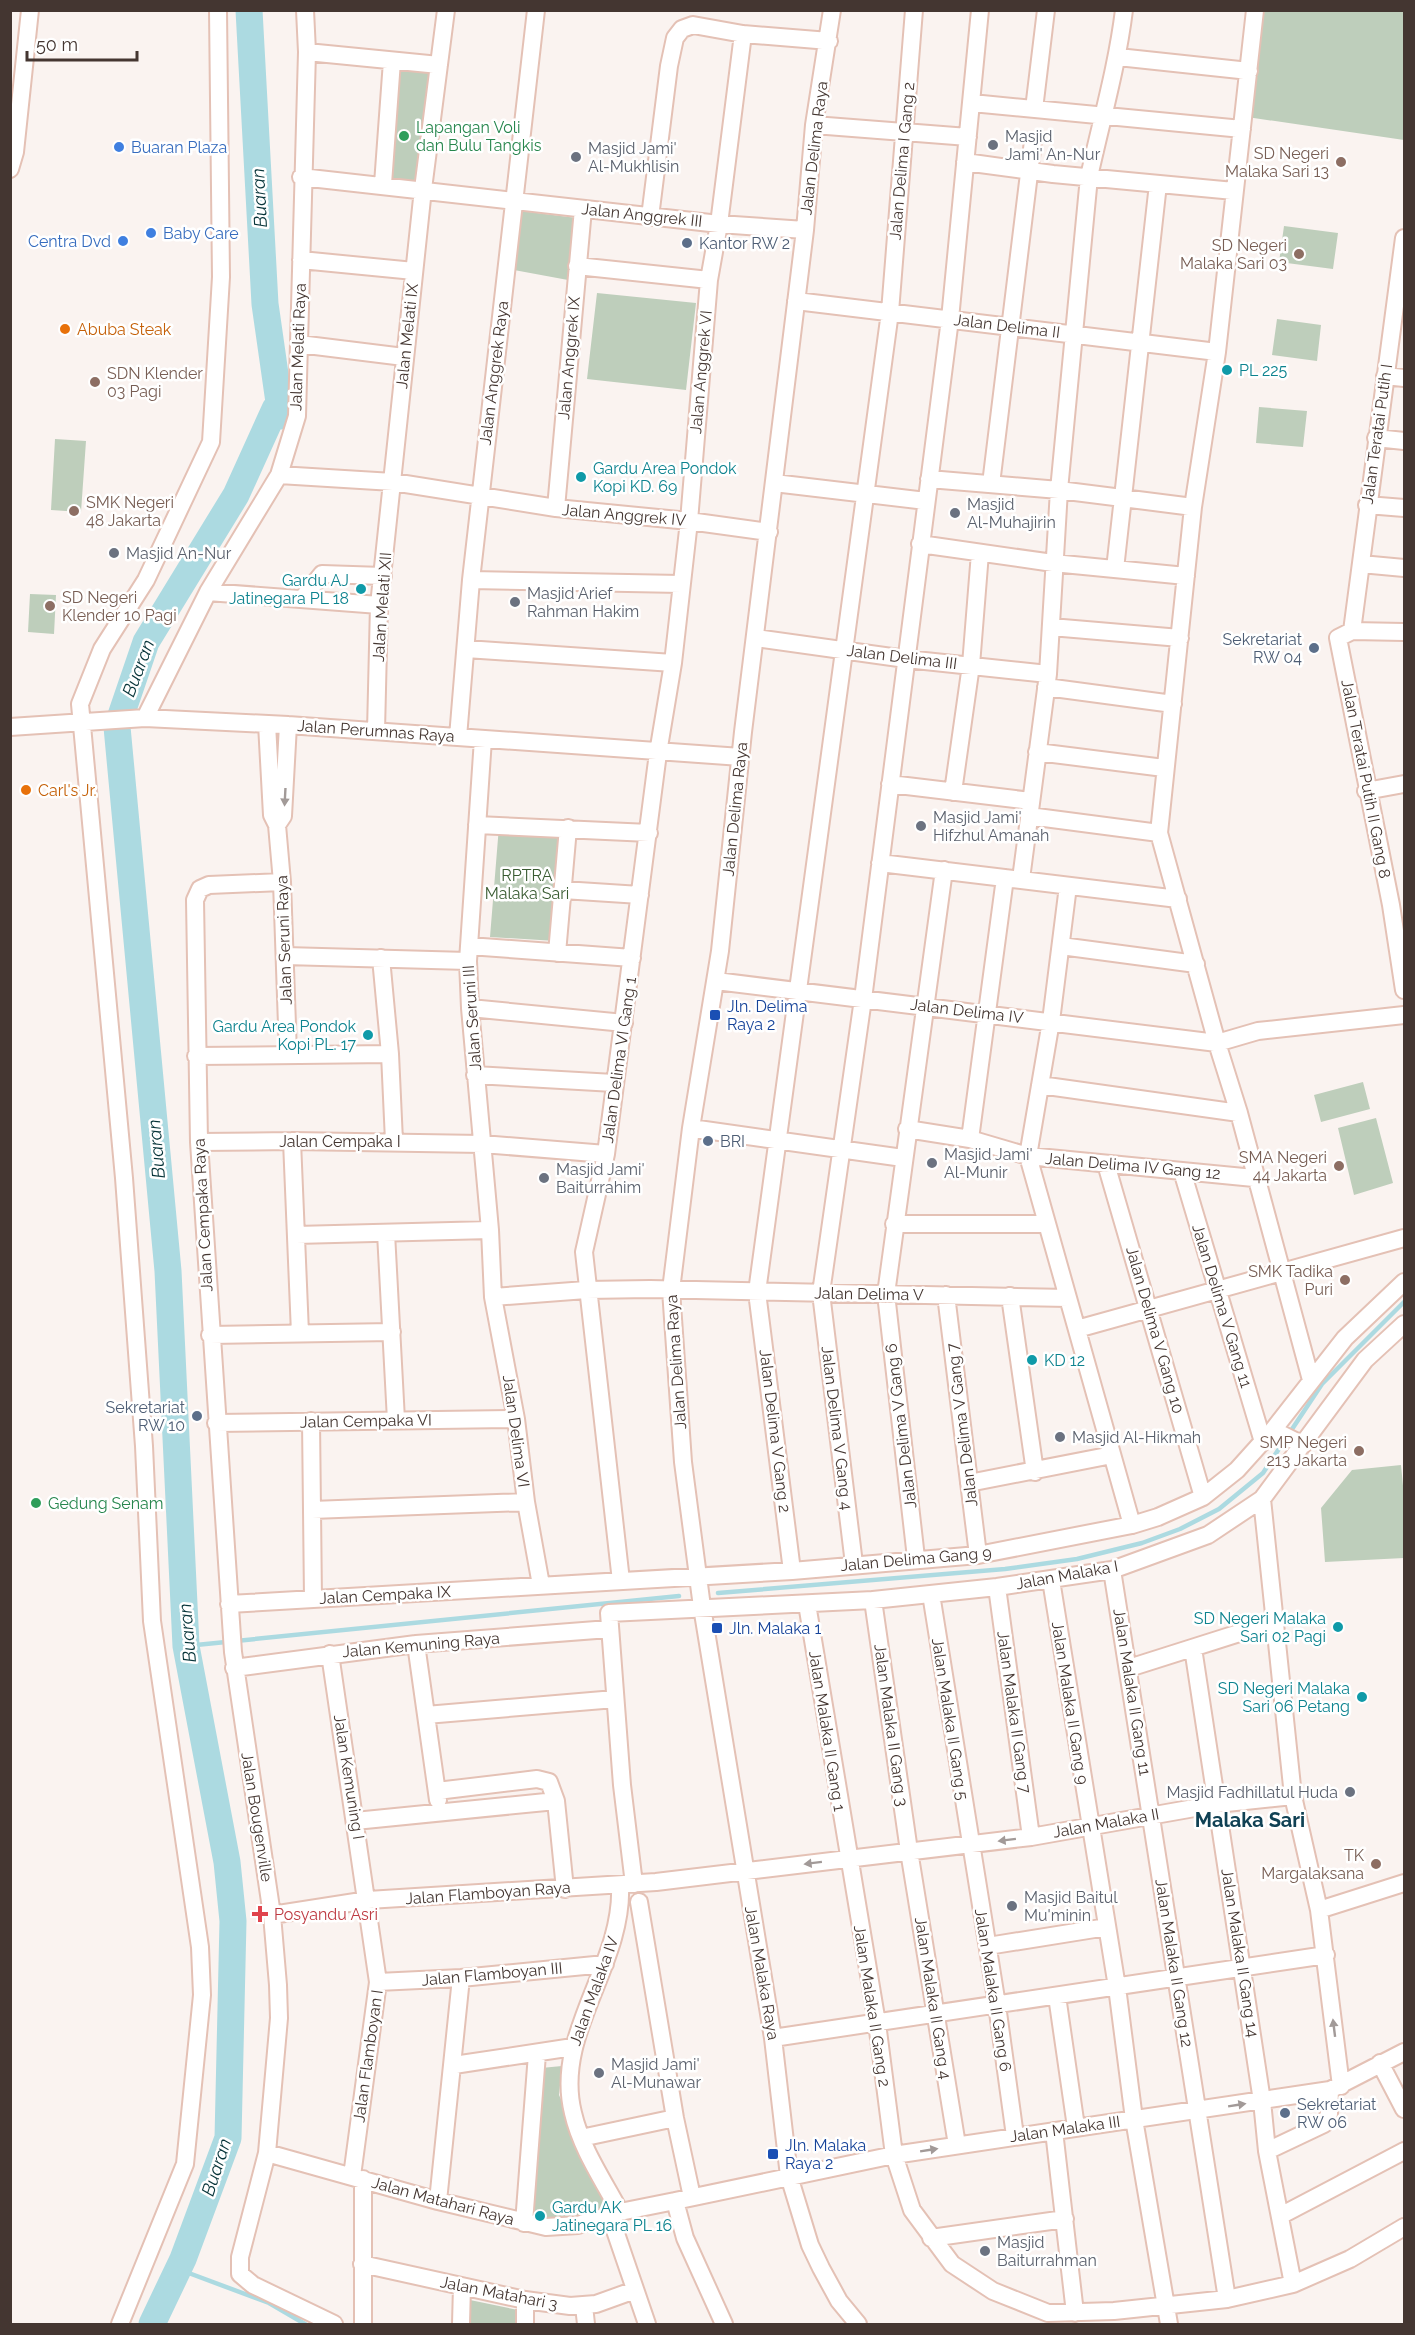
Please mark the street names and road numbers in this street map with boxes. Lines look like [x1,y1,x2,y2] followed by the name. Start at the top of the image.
[796,80,832,216] street label: Jalan Delima Raya
[886,81,918,241] street label: Jalan Delima I Gang 2
[581,199,703,231] street label: Jalan Anggrek III
[392,281,422,390] street label: Jalan Melati IX
[286,283,310,411] street label: Jalan Melati Raya
[554,295,584,420] street label: Jalan Anggrek IX
[476,300,512,446] street label: Jalan Anggrek Raya
[686,310,716,434] street label: Jalan Anggrek VI
[953,310,1061,342] street label: Jalan Delima II
[1358,363,1396,505] street label: Jalan Teratai Putih I
[561,500,687,530] street label: Jalan Anggrek IV
[369,552,395,662] street label: Jalan Melati XII
[846,641,958,673] street label: Jalan Delima III
[1337,678,1395,880] street label: Jalan Teratai Putih II Gang 8
[297,716,455,746] street label: Jalan Perumnas Raya
[719,741,751,877] street label: Jalan Delima Raya
[272,875,296,1005] street label: Jalan Seruni Raya
[459,965,485,1071] street label: Jalan Seruni III
[598,976,640,1144] street label: Jalan Delima VI Gang 1
[909,995,1025,1027] street label: Jalan Delima IV
[279,1132,401,1151] street label: Jalan Cempaka I
[189,1138,217,1292] street label: Jalan Cempaka Raya
[1045,1149,1221,1183] street label: Jalan Delima IV Gang 12
[1188,1222,1256,1390] street label: Jalan Delima V Gang 11
[1122,1244,1188,1416] street label: Jalan Delima V Gang 10
[814,1284,924,1304] street label: Jalan Delima V
[662,1294,690,1430] street label: Jalan Delima Raya
[881,1342,921,1510] street label: Jalan Delima V Gang 6
[942,1342,981,1508] street label: Jalan Delima V Gang 7
[818,1345,857,1511] street label: Jalan Delima V Gang 4
[756,1348,794,1514] street label: Jalan Delima V Gang 2
[499,1374,533,1488] street label: Jalan Delima VI
[300,1410,432,1432] street label: Jalan Cempaka VI
[840,1543,992,1575] street label: Jalan Delima Gang 9
[1014,1557,1120,1593] street label: Jalan Malaka I
[319,1582,452,1608] street label: Jalan Cempaka IX
[1109,1607,1155,1777] street label: Jalan Malaka II Gang 11
[1048,1620,1092,1786] street label: Jalan Malaka II Gang 9
[341,1629,501,1661] street label: Jalan Kemuning Raya
[993,1630,1035,1795] street label: Jalan Malaka II Gang 7
[928,1637,972,1802] street label: Jalan Malaka II Gang 5
[870,1643,912,1807] street label: Jalan Malaka II Gang 3
[805,1649,849,1813] street label: Jalan Malaka II Gang 1
[330,1713,368,1841] street label: Jalan Kemuning I
[237,1751,277,1883] street label: Jalan Bougenville
[1051,1804,1161,1842] street label: Jalan Malaka II
[1217,1867,1263,2039] street label: Jalan Malaka II Gang 14
[1151,1877,1197,2049] street label: Jalan Malaka II Gang 12
[405,1878,571,1908] street label: Jalan Flamboyan Raya
[741,1905,783,2041] street label: Jalan Malaka Raya
[971,1907,1015,2073] street label: Jalan Malaka II Gang 6
[911,1916,955,2081] street label: Jalan Malaka II Gang 4
[850,1924,894,2088] street label: Jalan Malaka II Gang 2
[565,1934,623,2048] street label: Jalan Malaka IV
[421,1958,563,1990] street label: Jalan Flamboyan III
[349,1989,387,2123] street label: Jalan Flamboyan I
[1008,2112,1122,2146] street label: Jalan Malaka III
[370,2173,516,2229] street label: Jalan Matahari Raya
[439,2272,559,2314] street label: Jalan Matahari 3

